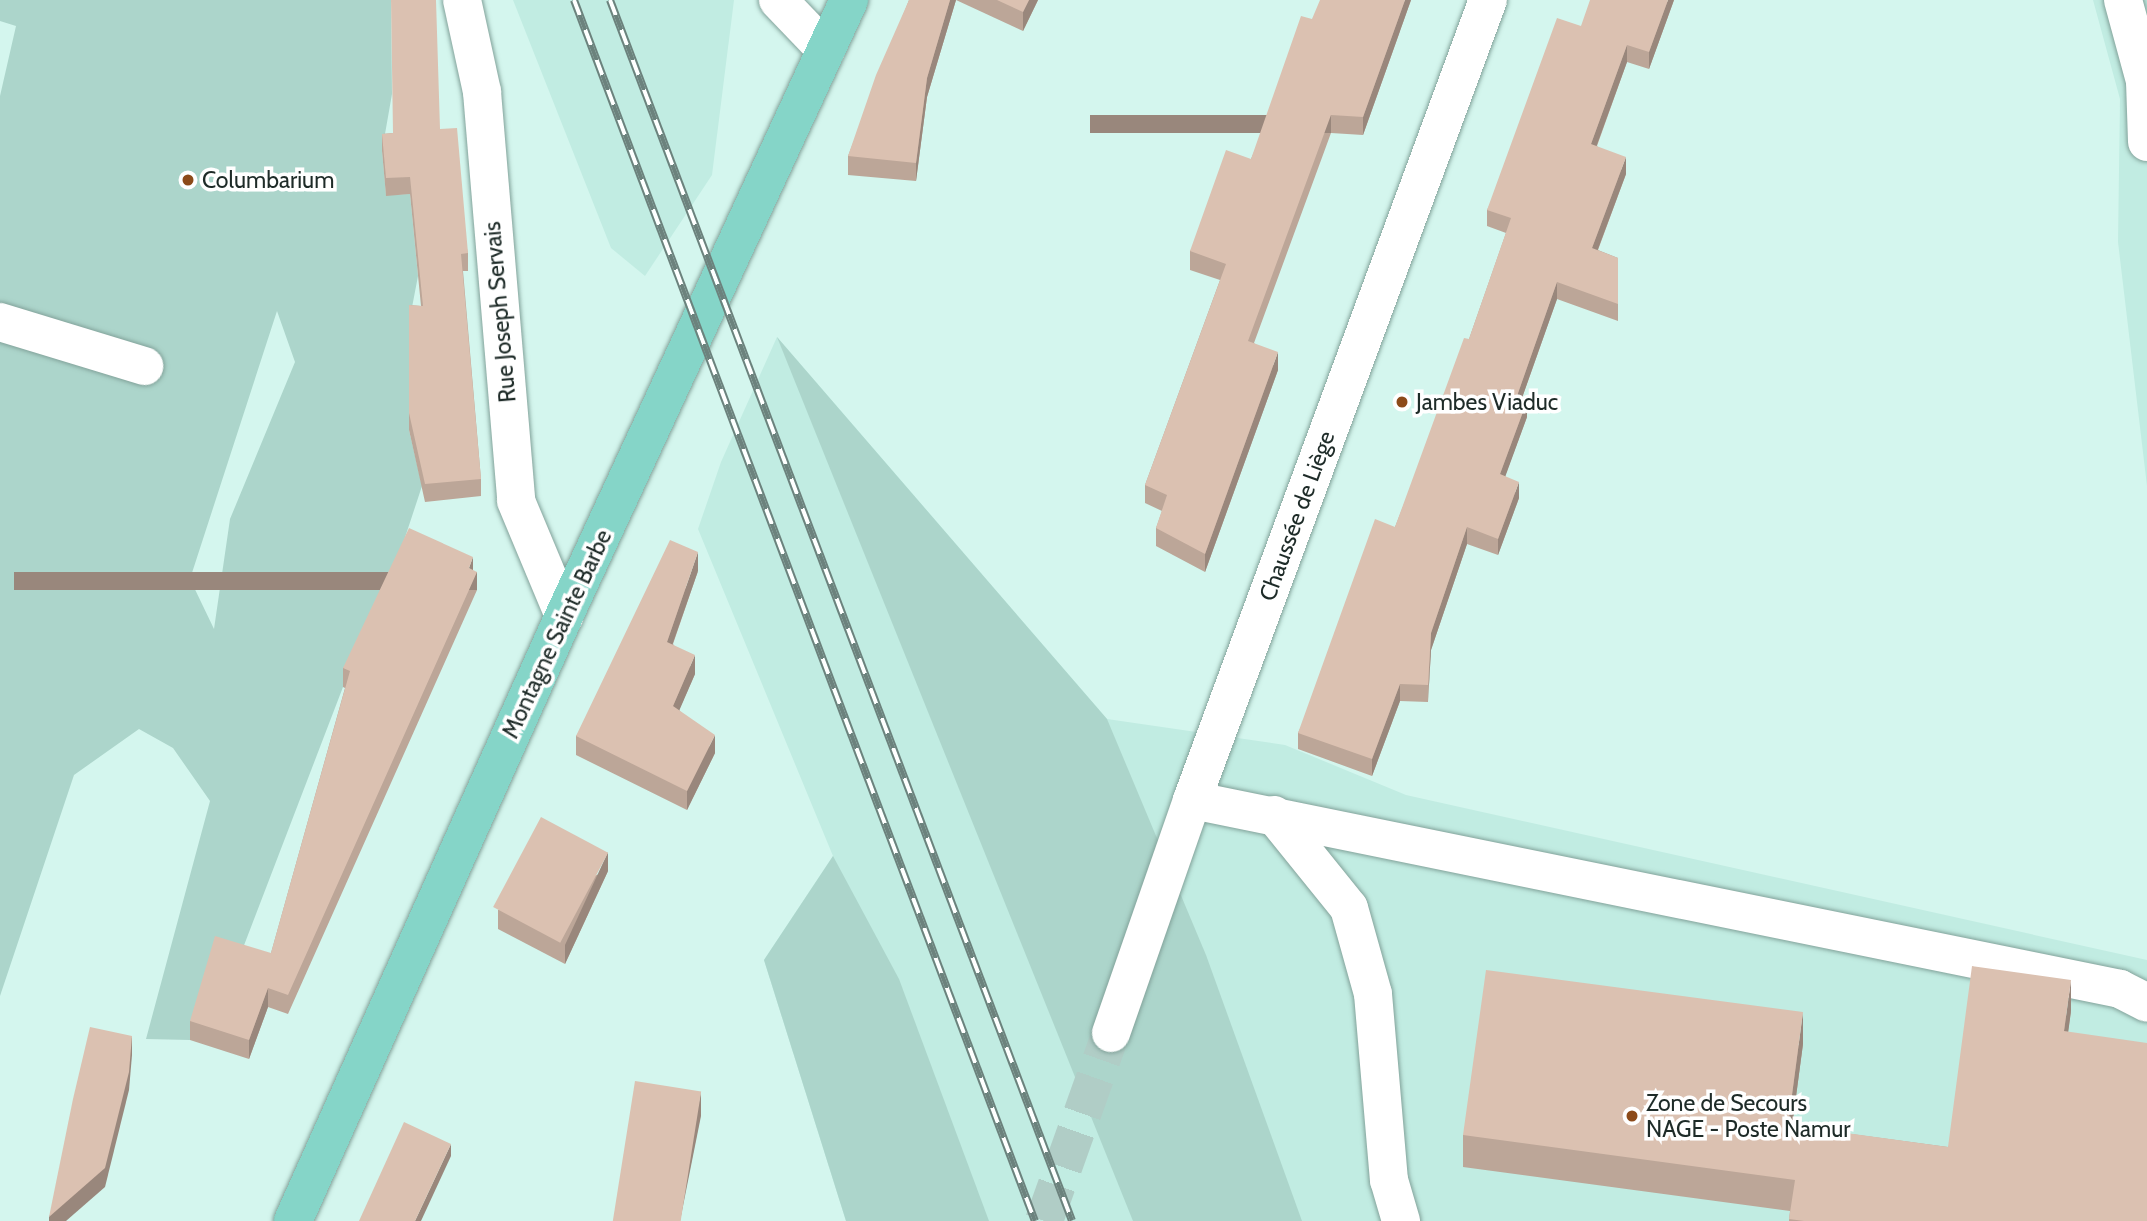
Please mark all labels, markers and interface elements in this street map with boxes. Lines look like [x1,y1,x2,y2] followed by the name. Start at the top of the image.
[202,166,334,194] place label: Columbarium
[180,172,196,188] marker: Columbarium
[478,220,522,404] street label: Rue Joseph Servais
[1416,388,1558,416] place label: Jambes Viaduc
[1394,394,1410,410] marker: Jambes Viaduc
[1253,427,1341,605] street label: Chaussée de Liège
[497,525,617,743] street label: Montagne Sainte Barbe
[1646,1089,1851,1143] place label: Zone de Secours NAGE - Poste Namur
[1624,1108,1640,1124] marker: Zone de Secours NAGE - Poste Namur

